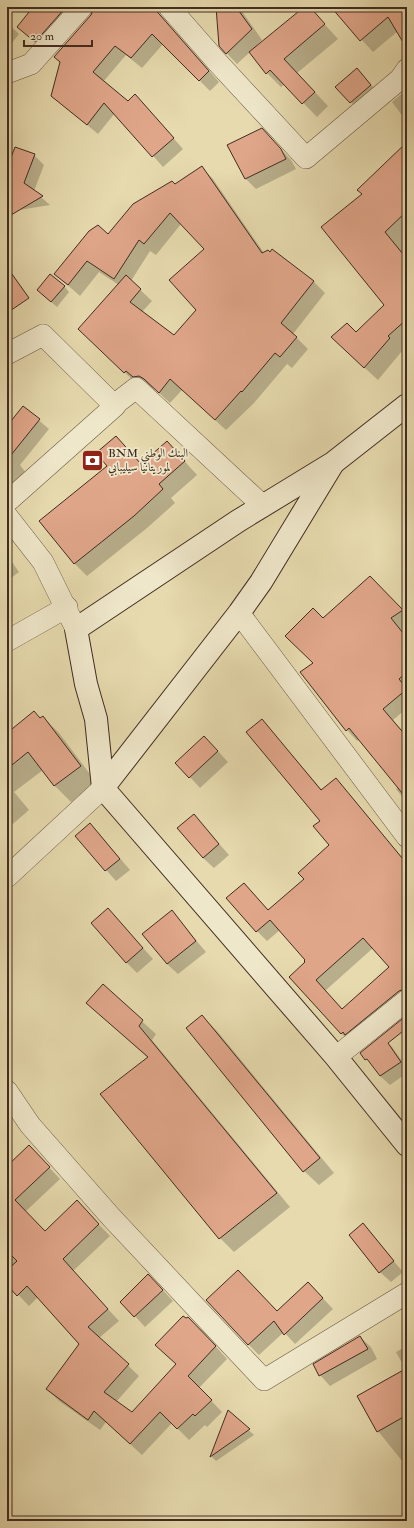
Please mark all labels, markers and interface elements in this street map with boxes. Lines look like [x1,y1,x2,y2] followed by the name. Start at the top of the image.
[24,22,92,48] scale bar
[30,29,55,44] text: 20 m
[108,446,188,477] place label: BNM البنك الوطني لموريتانيا سيليبابي
[80,447,106,473] bank icon: BNM البنك الوطني لموريتانيا سيليبابي

